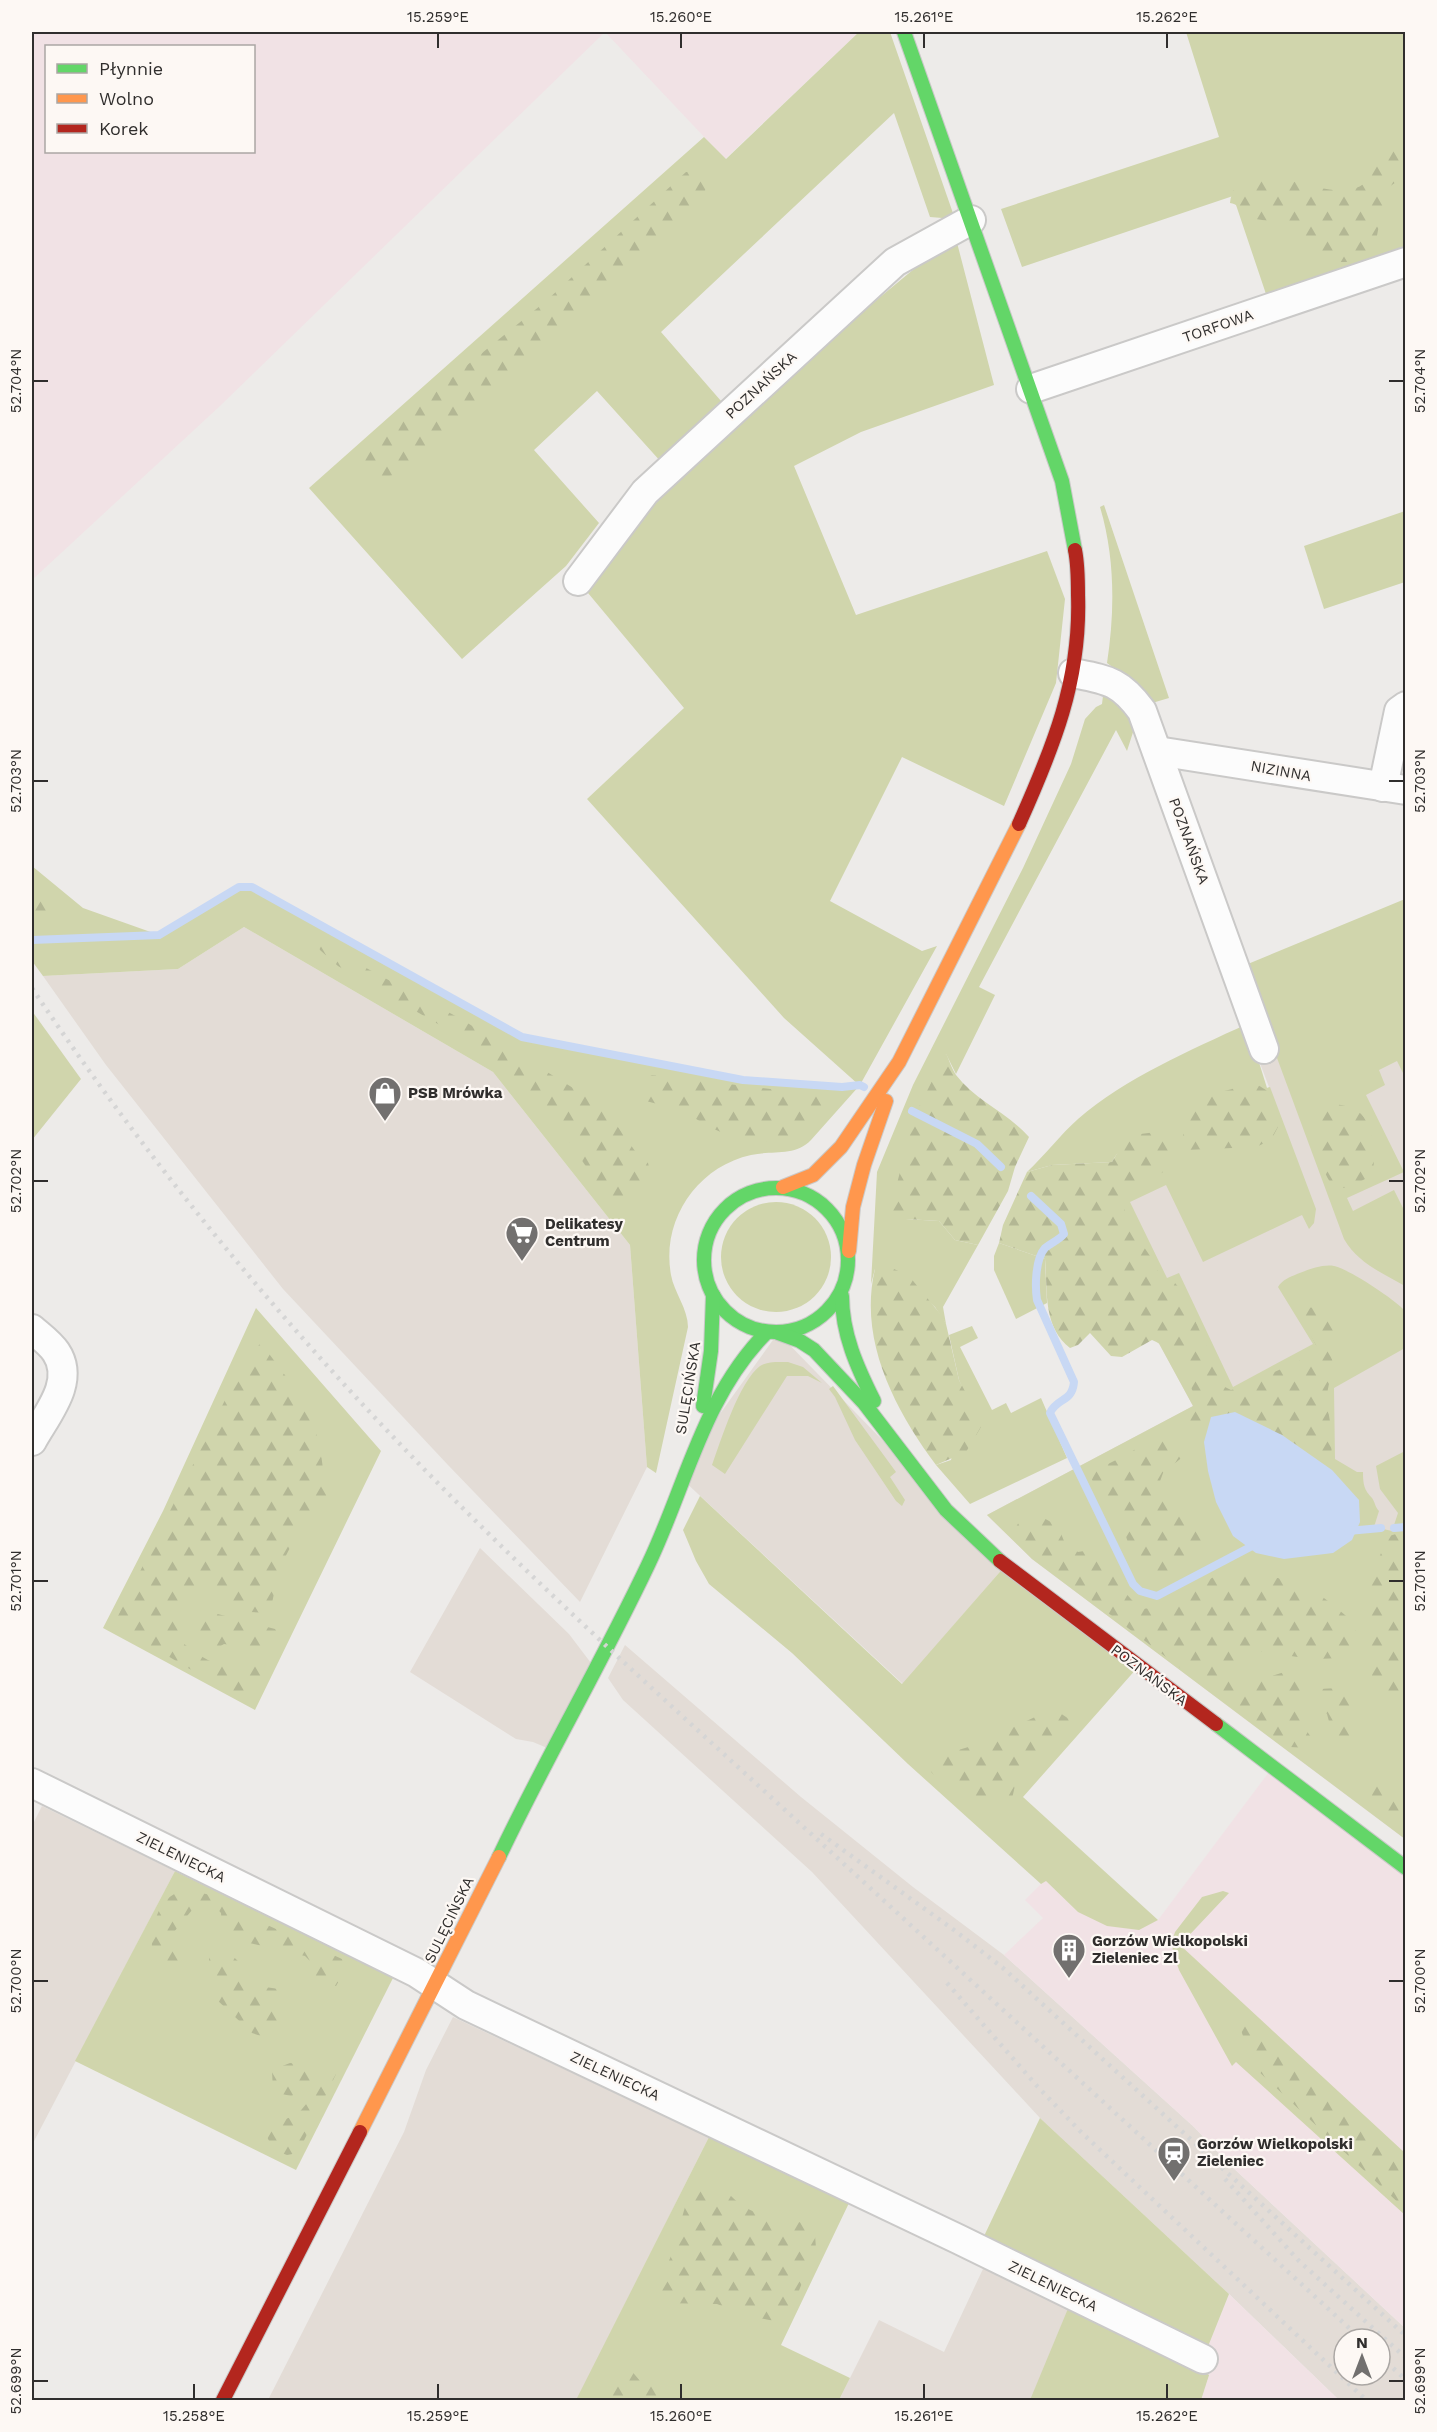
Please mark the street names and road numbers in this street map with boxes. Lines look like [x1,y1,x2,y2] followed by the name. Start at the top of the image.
[1180,305,1256,347] street label: TORFOWA
[722,347,800,423] street label: POZNAŃSKA
[1249,757,1313,785] street label: NIZINNA
[1165,795,1213,887] street label: POZNAŃSKA
[672,1340,704,1436] street label: SULĘCIŃSKA
[1107,1640,1191,1710] street label: POZNAŃSKA
[134,1828,229,1886] street label: ZIELENIECKA
[420,1874,478,1966] street label: SULĘCIŃSKA
[567,2047,663,2105] street label: ZIELENIECKA
[1006,2257,1101,2315] street label: ZIELENIECKA

